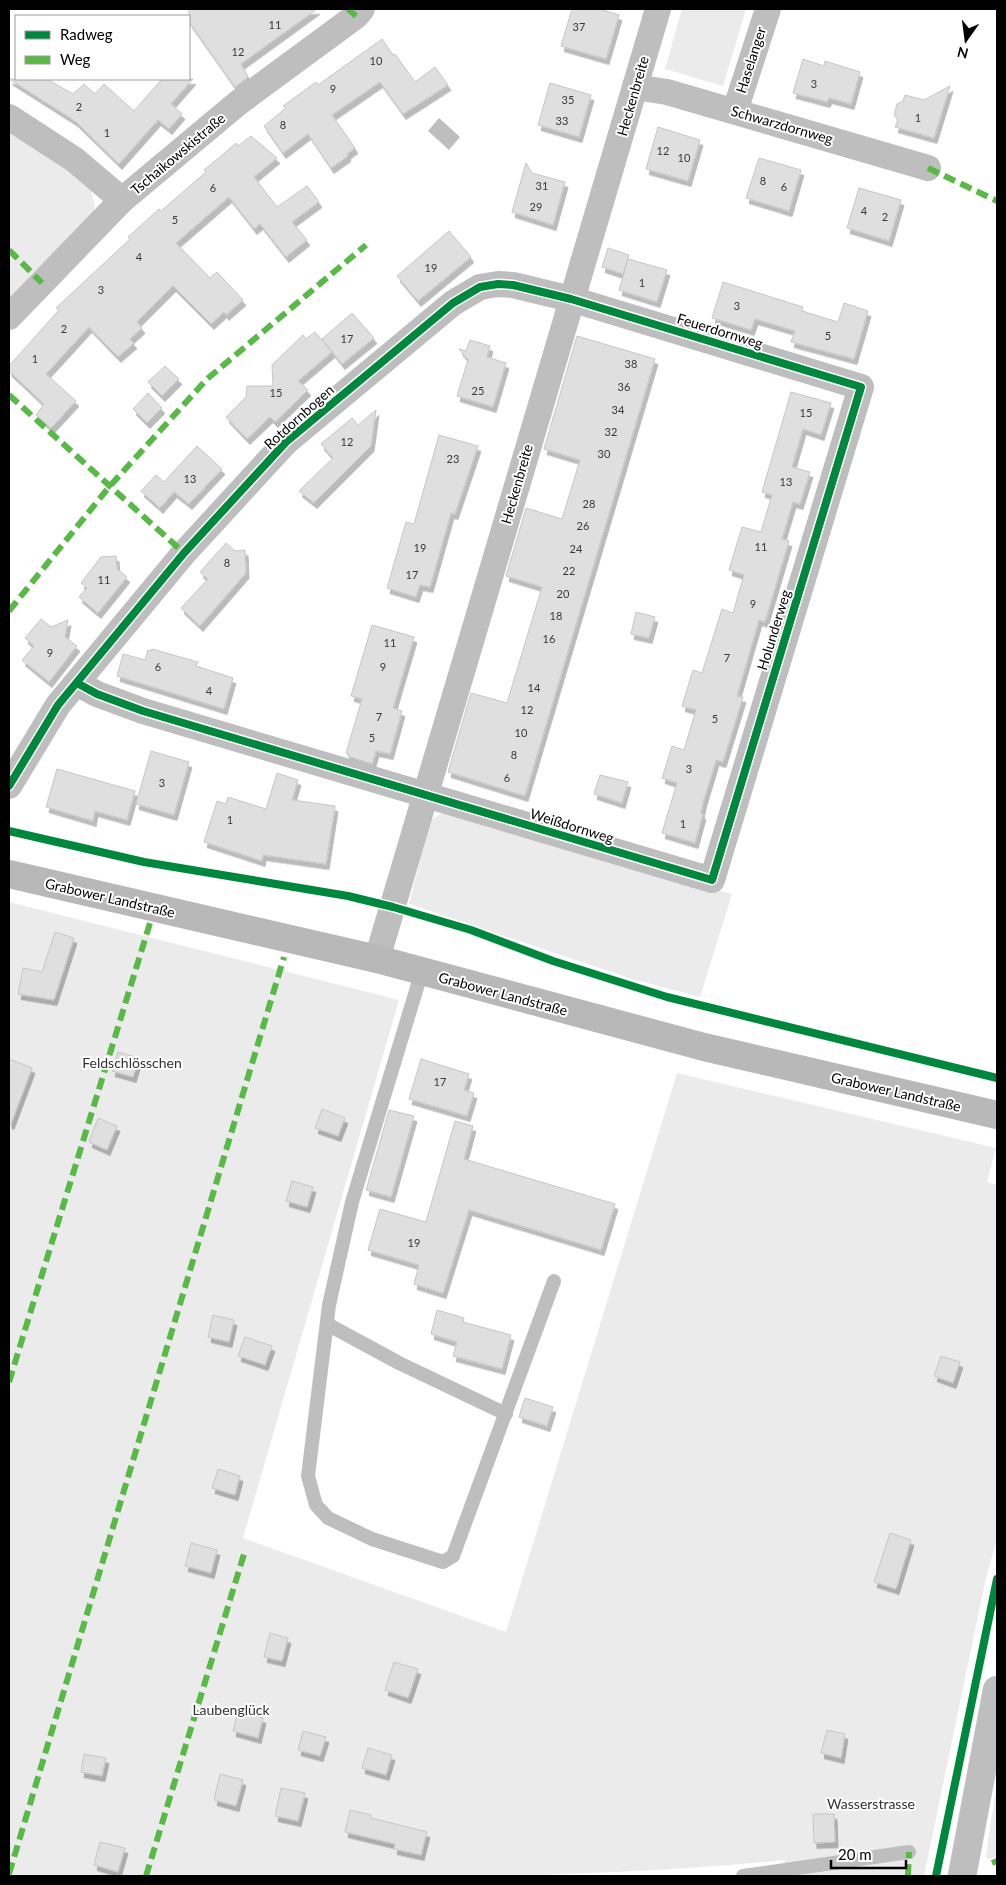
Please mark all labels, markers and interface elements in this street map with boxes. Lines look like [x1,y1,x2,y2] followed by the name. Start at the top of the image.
[15,15,190,80] legend
[941,15,991,65] north arrow
[269,18,281,31] house number: 11
[573,20,585,33] house number: 37
[60,25,113,43] text: Radweg
[732,25,769,95] street label: Haselanger
[955,44,970,63] text: N
[232,45,244,58] house number: 12
[60,50,91,68] text: Weg
[370,54,383,67] house number: 10
[613,54,652,138] street label: Heckenbreite
[811,77,817,90] house number: 3
[330,82,336,95] house number: 9
[562,93,574,106] house number: 35
[76,100,82,113] house number: 2
[729,102,835,147] street label: Schwarzdornweg
[127,109,228,198] street label: Tschaikowskistraße
[915,111,921,124] house number: 1
[556,114,568,127] house number: 33
[280,118,286,131] house number: 8
[104,126,110,139] house number: 1
[657,144,669,157] house number: 12
[678,151,691,164] house number: 10
[760,174,766,187] house number: 8
[536,179,548,192] house number: 31
[781,180,787,193] house number: 6
[210,181,216,194] house number: 6
[530,200,542,213] house number: 29
[861,204,868,217] house number: 4
[882,210,888,223] house number: 2
[172,213,178,226] house number: 5
[136,250,143,263] house number: 4
[425,261,437,274] house number: 19
[639,276,645,289] house number: 1
[98,283,104,296] house number: 3
[734,299,740,312] house number: 3
[675,309,765,352] street label: Feuerdornweg
[61,322,67,335] house number: 2
[825,329,831,342] house number: 5
[341,332,353,345] house number: 17
[32,352,38,365] house number: 1
[625,357,637,370] house number: 38
[618,380,630,393] house number: 36
[260,381,337,452] street label: Rotdornbogen
[472,384,484,397] house number: 25
[270,386,282,399] house number: 15
[612,403,625,416] house number: 34
[800,406,812,419] house number: 15
[605,425,617,438] house number: 32
[341,435,353,448] house number: 12
[497,442,536,526] street label: Heckenbreite
[598,447,611,460] house number: 30
[447,452,459,465] house number: 23
[184,472,196,485] house number: 13
[780,475,792,488] house number: 13
[583,497,595,510] house number: 28
[577,519,589,532] house number: 26
[755,540,767,553] house number: 11
[414,541,426,554] house number: 19
[570,542,583,555] house number: 24
[224,556,230,569] house number: 8
[563,564,575,577] house number: 22
[406,568,418,581] house number: 17
[98,573,110,586] house number: 11
[557,587,570,600] house number: 20
[753,588,794,672] street label: Holunderweg
[750,597,756,610] house number: 9
[550,609,562,622] house number: 18
[543,632,555,645] house number: 16
[384,636,396,649] house number: 11
[47,646,53,659] house number: 9
[724,651,730,664] house number: 7
[155,660,161,673] house number: 6
[380,660,386,673] house number: 9
[528,681,541,694] house number: 14
[206,684,213,697] house number: 4
[521,703,533,716] house number: 12
[376,710,382,723] house number: 7
[712,712,718,725] house number: 5
[515,726,528,739] house number: 10
[369,731,375,744] house number: 5
[511,748,517,761] house number: 8
[686,762,692,775] house number: 3
[504,771,510,784] house number: 6
[159,776,165,789] house number: 3
[528,805,616,846] street label: Weißdornweg
[227,813,233,826] house number: 1
[680,817,686,830] house number: 1
[44,874,177,921] street label: Grabower Landstraße
[437,968,569,1019] street label: Grabower Landstraße
[82,1054,182,1071] park label: Feldschlösschen
[830,1068,963,1115] street label: Grabower Landstraße
[434,1075,446,1088] house number: 17
[408,1236,420,1249] house number: 19
[192,1701,270,1718] park label: Laubenglück
[827,1795,915,1812] park label: Wasserstrasse
[831,1838,906,1870] scale bar
[838,1845,872,1863] text: 20 m

